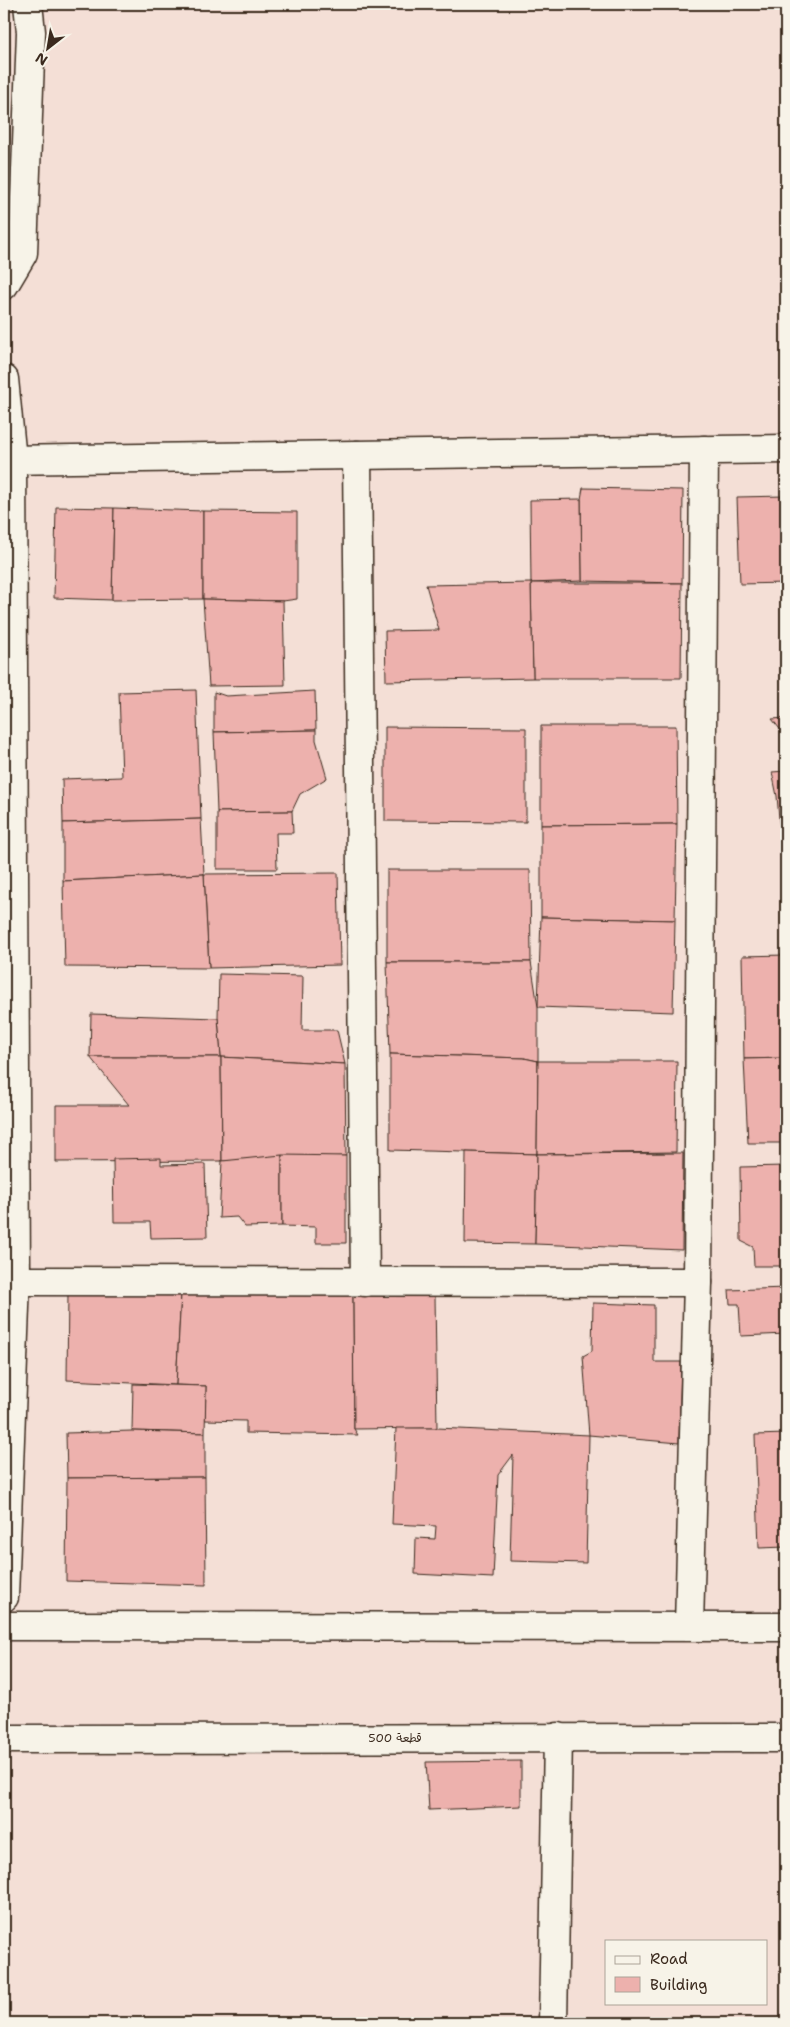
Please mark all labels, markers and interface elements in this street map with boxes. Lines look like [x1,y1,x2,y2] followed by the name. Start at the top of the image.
[22,22,72,72] north arrow
[32,49,51,70] text: N
[368,1730,422,1746] street label: قطعة 500
[605,1940,768,2004] legend
[650,1949,688,1969] text: Road
[650,1975,707,1995] text: Building

